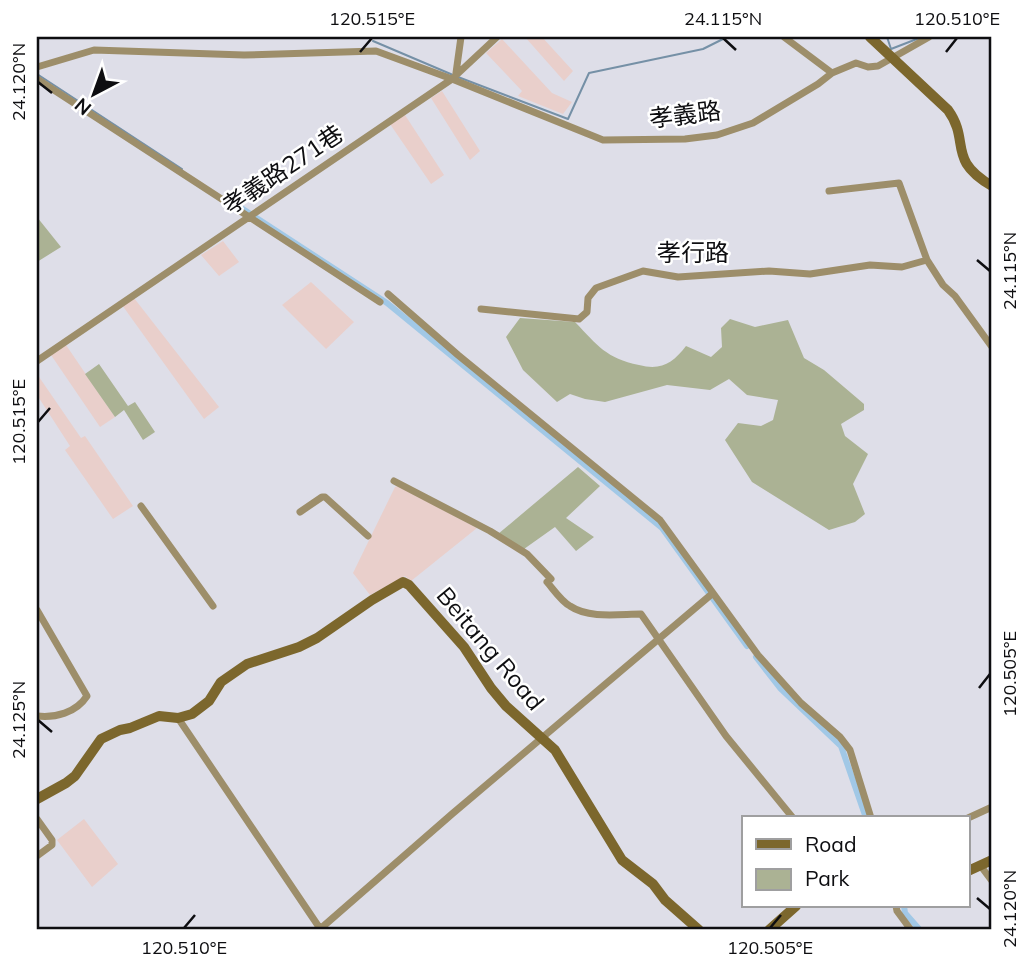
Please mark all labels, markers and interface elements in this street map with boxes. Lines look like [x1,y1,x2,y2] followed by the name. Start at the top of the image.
[329,7,415,30] text: 120.515°E
[684,7,762,30] text: 24.115°N
[914,7,1000,30] text: 120.510°E
[7,43,30,121] text: 24.120°N
[60,60,130,130] north arrow
[70,93,96,121] text: N
[647,95,722,133] street label: 孝義路
[216,118,349,221] street label: 孝義路271巷
[998,232,1021,310] text: 24.115°N
[657,237,729,267] street label: 孝行路
[7,379,30,465] text: 120.515°E
[431,581,551,716] street label: Beitang Road
[998,631,1021,717] text: 120.505°E
[7,681,30,759] text: 24.125°N
[742,816,970,908] legend
[805,831,856,857] text: Road
[805,865,849,891] text: Park
[998,870,1021,948] text: 24.120°N
[141,936,227,959] text: 120.510°E
[727,936,813,959] text: 120.505°E

